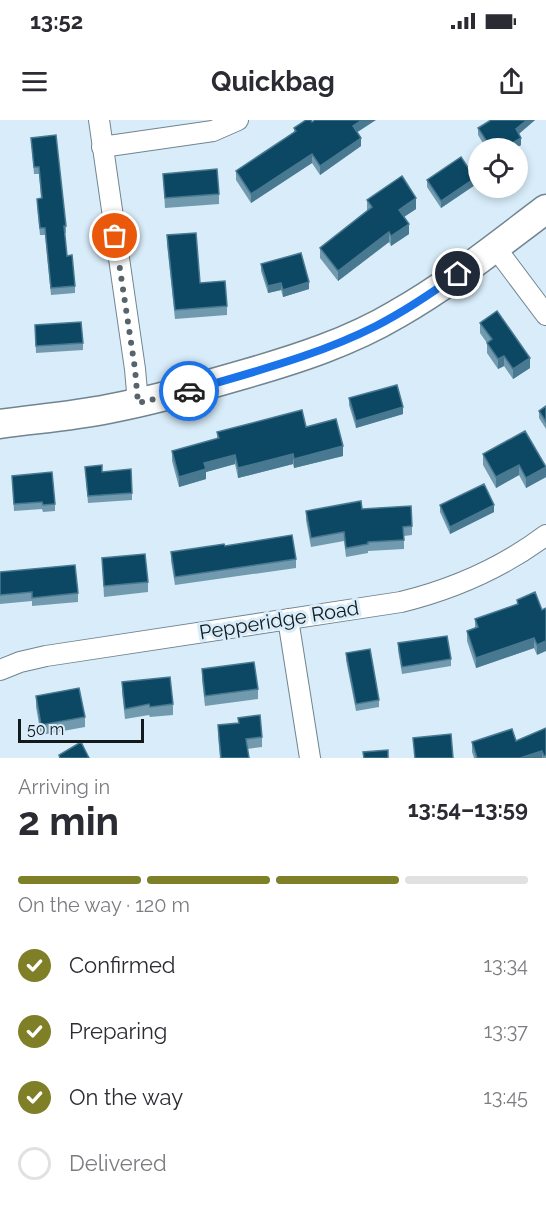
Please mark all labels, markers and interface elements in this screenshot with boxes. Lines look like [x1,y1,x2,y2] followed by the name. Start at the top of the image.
[30,8,83,34] text: 13:52
[18,65,51,98] icon: menu
[495,65,528,98] icon: share
[211,66,335,97] text: Quickbag
[468,138,528,198] map controls
[468,138,528,198] button: locate
[89,210,140,261] pin
[98,219,131,252] icon: bag
[432,248,483,299] pin
[441,257,474,290] icon: home
[159,361,219,421] courier
[173,375,206,408] icon: car
[197,596,361,644] street label: Pepperidge Road
[18,716,144,744] scale bar
[27,720,64,739] text: 50 m
[18,775,110,799] text: Arriving in
[408,796,528,822] text: 13:54–13:59
[18,798,119,844] text: 2 min
[18,893,190,917] text: On the way · 120 m
[18,949,51,982] icon: check
[69,952,176,978] text: Confirmed
[483,953,528,977] text: 13:34
[18,1015,51,1048] icon: check
[69,1018,167,1044] text: Preparing
[484,1019,528,1043] text: 13:37
[18,1081,51,1114] icon: check
[69,1084,183,1110] text: On the way
[483,1085,528,1109] text: 13:45
[69,1150,167,1176] text: Delivered

